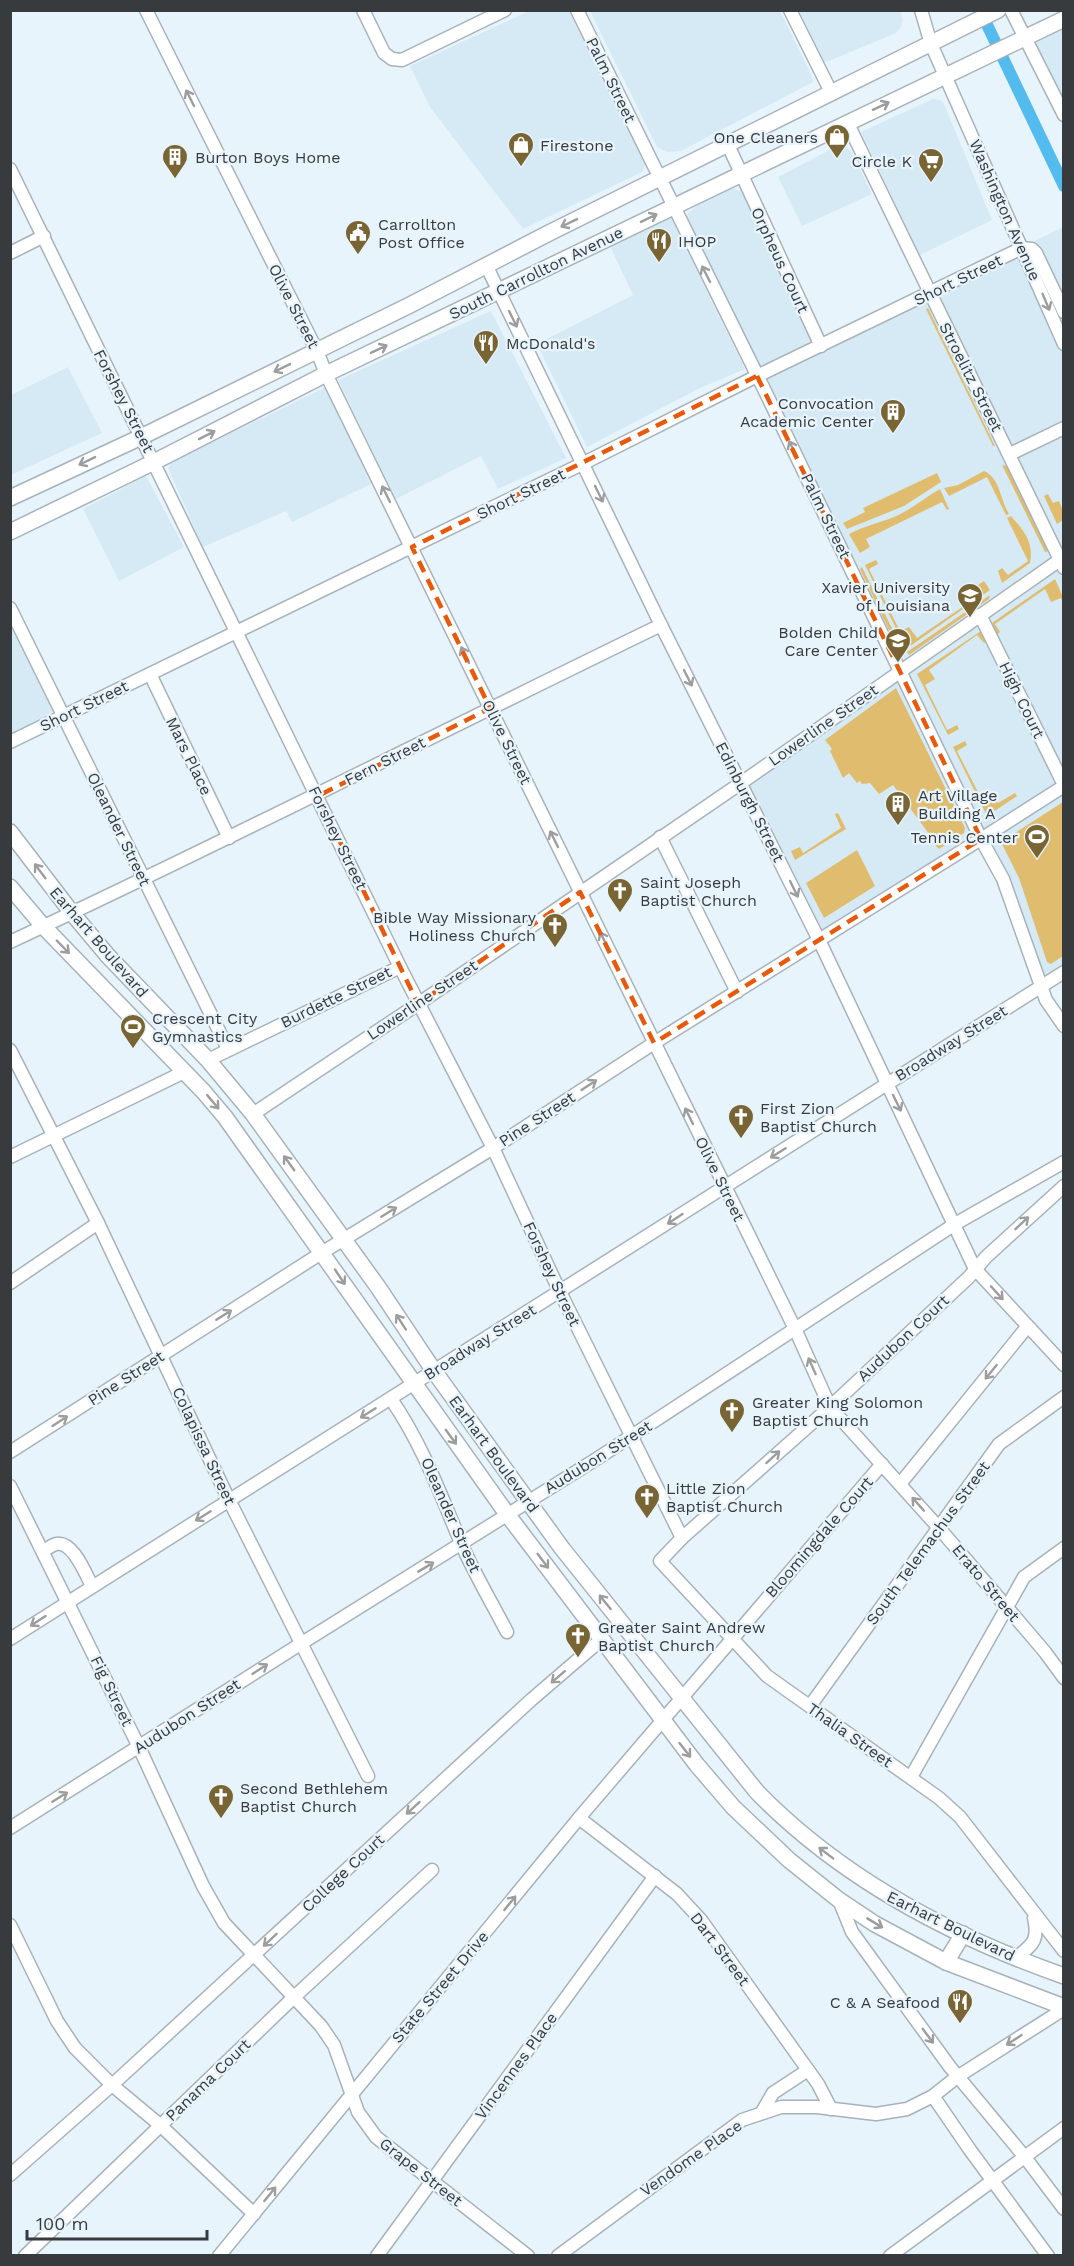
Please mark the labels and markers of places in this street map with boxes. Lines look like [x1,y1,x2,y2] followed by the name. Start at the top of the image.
[822,122,852,160] shop icon: One Cleaners
[714,128,818,147] place label: One Cleaners
[506,130,536,168] shop icon: Firestone
[540,136,613,155] place label: Firestone
[160,142,190,180] building icon: Burton Boys Home
[916,146,946,184] supermarket icon: Circle K
[195,148,340,167] place label: Burton Boys Home
[851,152,913,171] place label: Circle K
[378,215,465,252] place label: Carrollton Post Office
[343,218,373,256] public building icon: Carrollton Post Office
[644,226,674,264] restaurant icon: IHOP
[678,232,716,251] place label: IHOP
[471,328,501,366] restaurant icon: McDonald's
[506,334,596,353] place label: McDonald's
[740,394,874,431] place label: Convocation Academic Center
[878,397,908,435] building icon: Convocation Academic Center
[822,578,951,615] place label: Xavier University of Louisiana
[955,581,985,619] school or university icon: Xavier University of Louisiana
[778,623,878,660] place label: Bolden Child Care Center
[883,626,913,664] school or university icon: Bolden Child Care Center
[918,786,997,823] place label: Art Village Building A
[883,789,913,827] building icon: Art Village Building A
[1022,822,1052,860] sports icon: Tennis Center
[910,828,1018,847] place label: Tennis Center
[640,873,757,910] place label: Saint Joseph Baptist Church
[605,876,635,914] church icon: Saint Joseph Baptist Church
[373,908,537,945] place label: Bible Way Missionary Holiness Church
[540,911,570,949] church icon: Bible Way Missionary Holiness Church
[152,1009,258,1046] place label: Crescent City Gymnastics
[118,1012,148,1050] sports icon: Crescent City Gymnastics
[760,1099,877,1136] place label: First Zion Baptist Church
[726,1102,756,1140] church icon: First Zion Baptist Church
[752,1393,923,1430] place label: Greater King Solomon Baptist Church
[717,1396,747,1434] church icon: Greater King Solomon Baptist Church
[666,1479,783,1516] place label: Little Zion Baptist Church
[632,1482,662,1520] church icon: Little Zion Baptist Church
[598,1618,765,1655] place label: Greater Saint Andrew Baptist Church
[563,1621,593,1659] church icon: Greater Saint Andrew Baptist Church
[240,1779,388,1816] place label: Second Bethlehem Baptist Church
[206,1782,236,1820] church icon: Second Bethlehem Baptist Church
[945,1987,975,2025] restaurant icon: C & A Seafood
[830,1993,940,2012] place label: C & A Seafood

